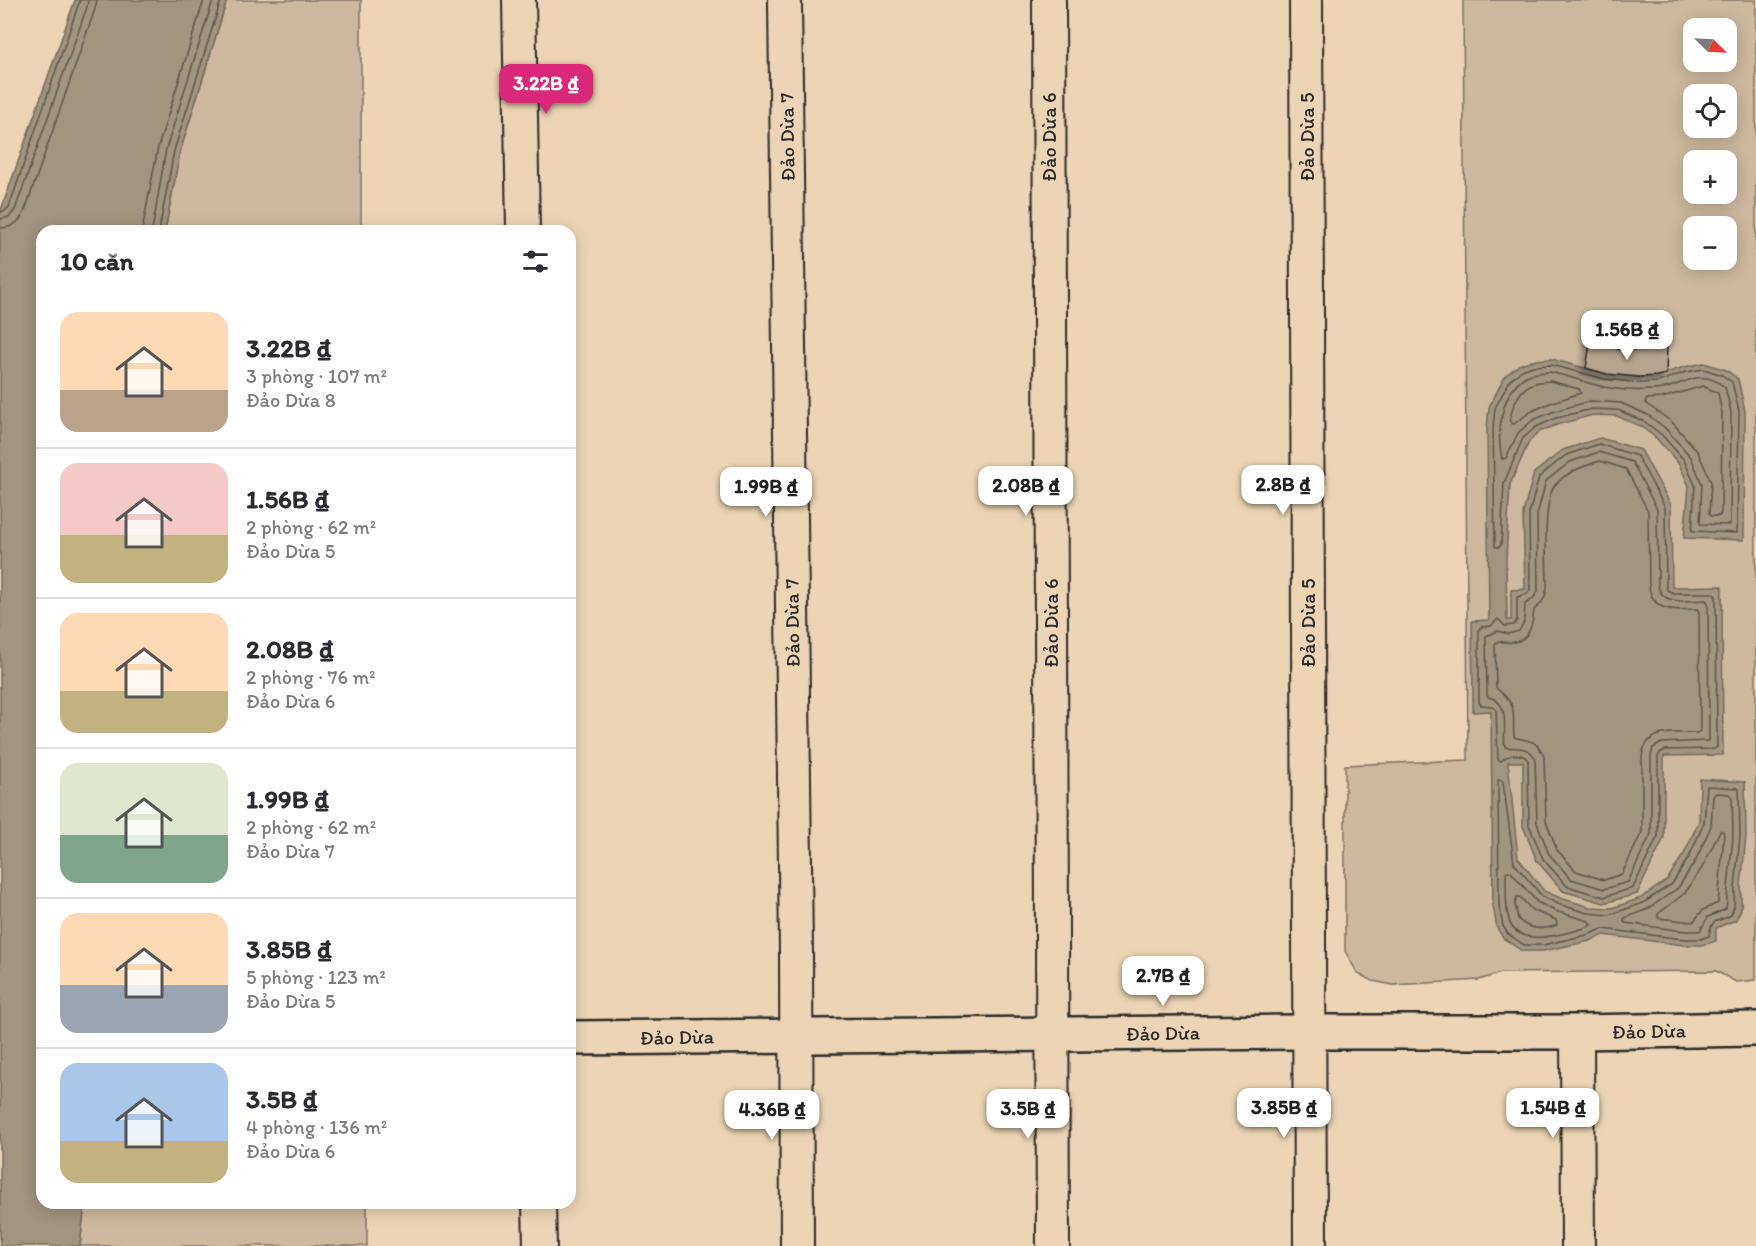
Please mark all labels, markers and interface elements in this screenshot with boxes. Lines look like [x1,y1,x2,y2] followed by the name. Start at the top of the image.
[1683,18,1737,72] north arrow
[1683,18,1737,270] map controls
[491,64,601,115] pin: 3.22B ₫
[513,71,579,95] text: 3.22B ₫
[1683,84,1737,138] button: locate
[774,92,800,182] street label: Đảo Dừa 7
[1037,92,1061,182] street label: Đảo Dừa 6
[1295,92,1319,182] street label: Đảo Dừa 5
[1683,150,1737,204] button: +
[1683,216,1737,270] button: −
[60,245,134,277] text: 10 căn
[519,245,552,278] icon: filters
[1572,310,1682,361] pin: 1.56B ₫
[1595,317,1659,341] text: 1.56B ₫
[246,332,331,364] text: 3.22B ₫
[108,336,180,408] icon: home
[246,364,387,388] text: 3 phòng · 107 m²
[246,388,336,412] text: Đảo Dừa 8
[1234,465,1332,516] pin: 2.8B ₫
[971,466,1081,517] pin: 2.08B ₫
[711,467,821,518] pin: 1.99B ₫
[1255,472,1311,496] text: 2.8B ₫
[992,473,1060,497] text: 2.08B ₫
[734,474,798,498] text: 1.99B ₫
[246,483,329,515] text: 1.56B ₫
[108,487,180,559] icon: home
[246,515,376,539] text: 2 phòng · 62 m²
[246,539,335,563] text: Đảo Dừa 5
[779,578,805,668] street label: Đảo Dừa 7
[1039,578,1063,668] street label: Đảo Dừa 6
[1296,578,1320,668] street label: Đảo Dừa 5
[246,633,334,665] text: 2.08B ₫
[108,637,180,709] icon: home
[246,665,376,689] text: 2 phòng · 76 m²
[246,689,335,713] text: Đảo Dừa 6
[246,783,329,815] text: 1.99B ₫
[108,787,180,859] icon: home
[246,815,376,839] text: 2 phòng · 62 m²
[246,839,335,863] text: Đảo Dừa 7
[246,933,332,965] text: 3.85B ₫
[108,937,180,1009] icon: home
[1114,956,1212,1007] pin: 2.7B ₫
[1136,963,1190,987] text: 2.7B ₫
[246,965,386,989] text: 5 phòng · 123 m²
[246,989,335,1013] text: Đảo Dừa 5
[1612,1018,1687,1044] street label: Đảo Dừa
[1126,1020,1201,1046] street label: Đảo Dừa
[640,1024,715,1050] street label: Đảo Dừa
[246,1083,318,1115] text: 3.5B ₫
[108,1087,180,1159] icon: home
[1229,1088,1339,1139] pin: 3.85B ₫
[1498,1088,1608,1139] pin: 1.54B ₫
[979,1089,1077,1140] pin: 3.5B ₫
[717,1090,827,1141] pin: 4.36B ₫
[1251,1095,1317,1119] text: 3.85B ₫
[1520,1095,1586,1119] text: 1.54B ₫
[1000,1096,1056,1120] text: 3.5B ₫
[738,1097,806,1121] text: 4.36B ₫
[246,1115,387,1139] text: 4 phòng · 136 m²
[246,1139,335,1163] text: Đảo Dừa 6

